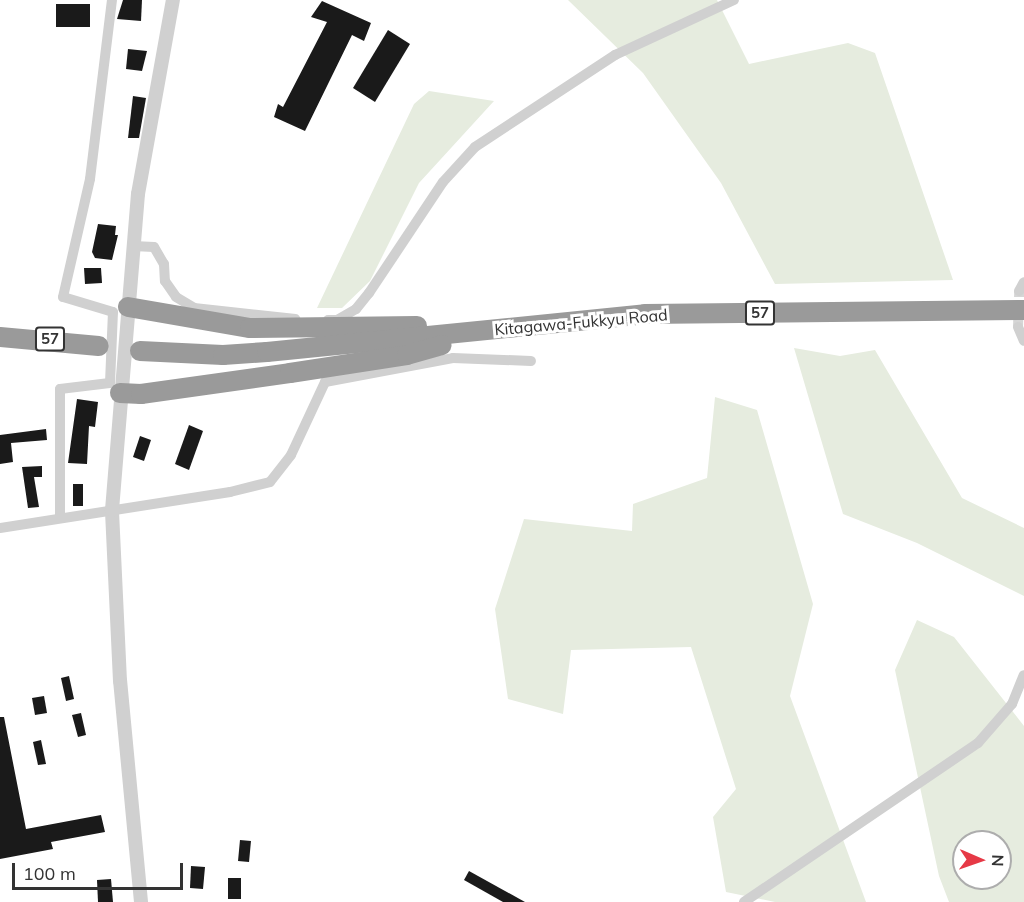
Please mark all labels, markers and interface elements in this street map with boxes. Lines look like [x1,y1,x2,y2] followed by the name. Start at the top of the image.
[745,301,775,325] road number: 57
[494,305,668,339] street label: Kitagawa-Fukkyu Road
[35,327,65,351] road number: 57
[952,830,1012,890] north arrow
[15,851,186,889] scale bar
[988,854,1008,867] text: N
[23,862,76,885] text: 100 m

